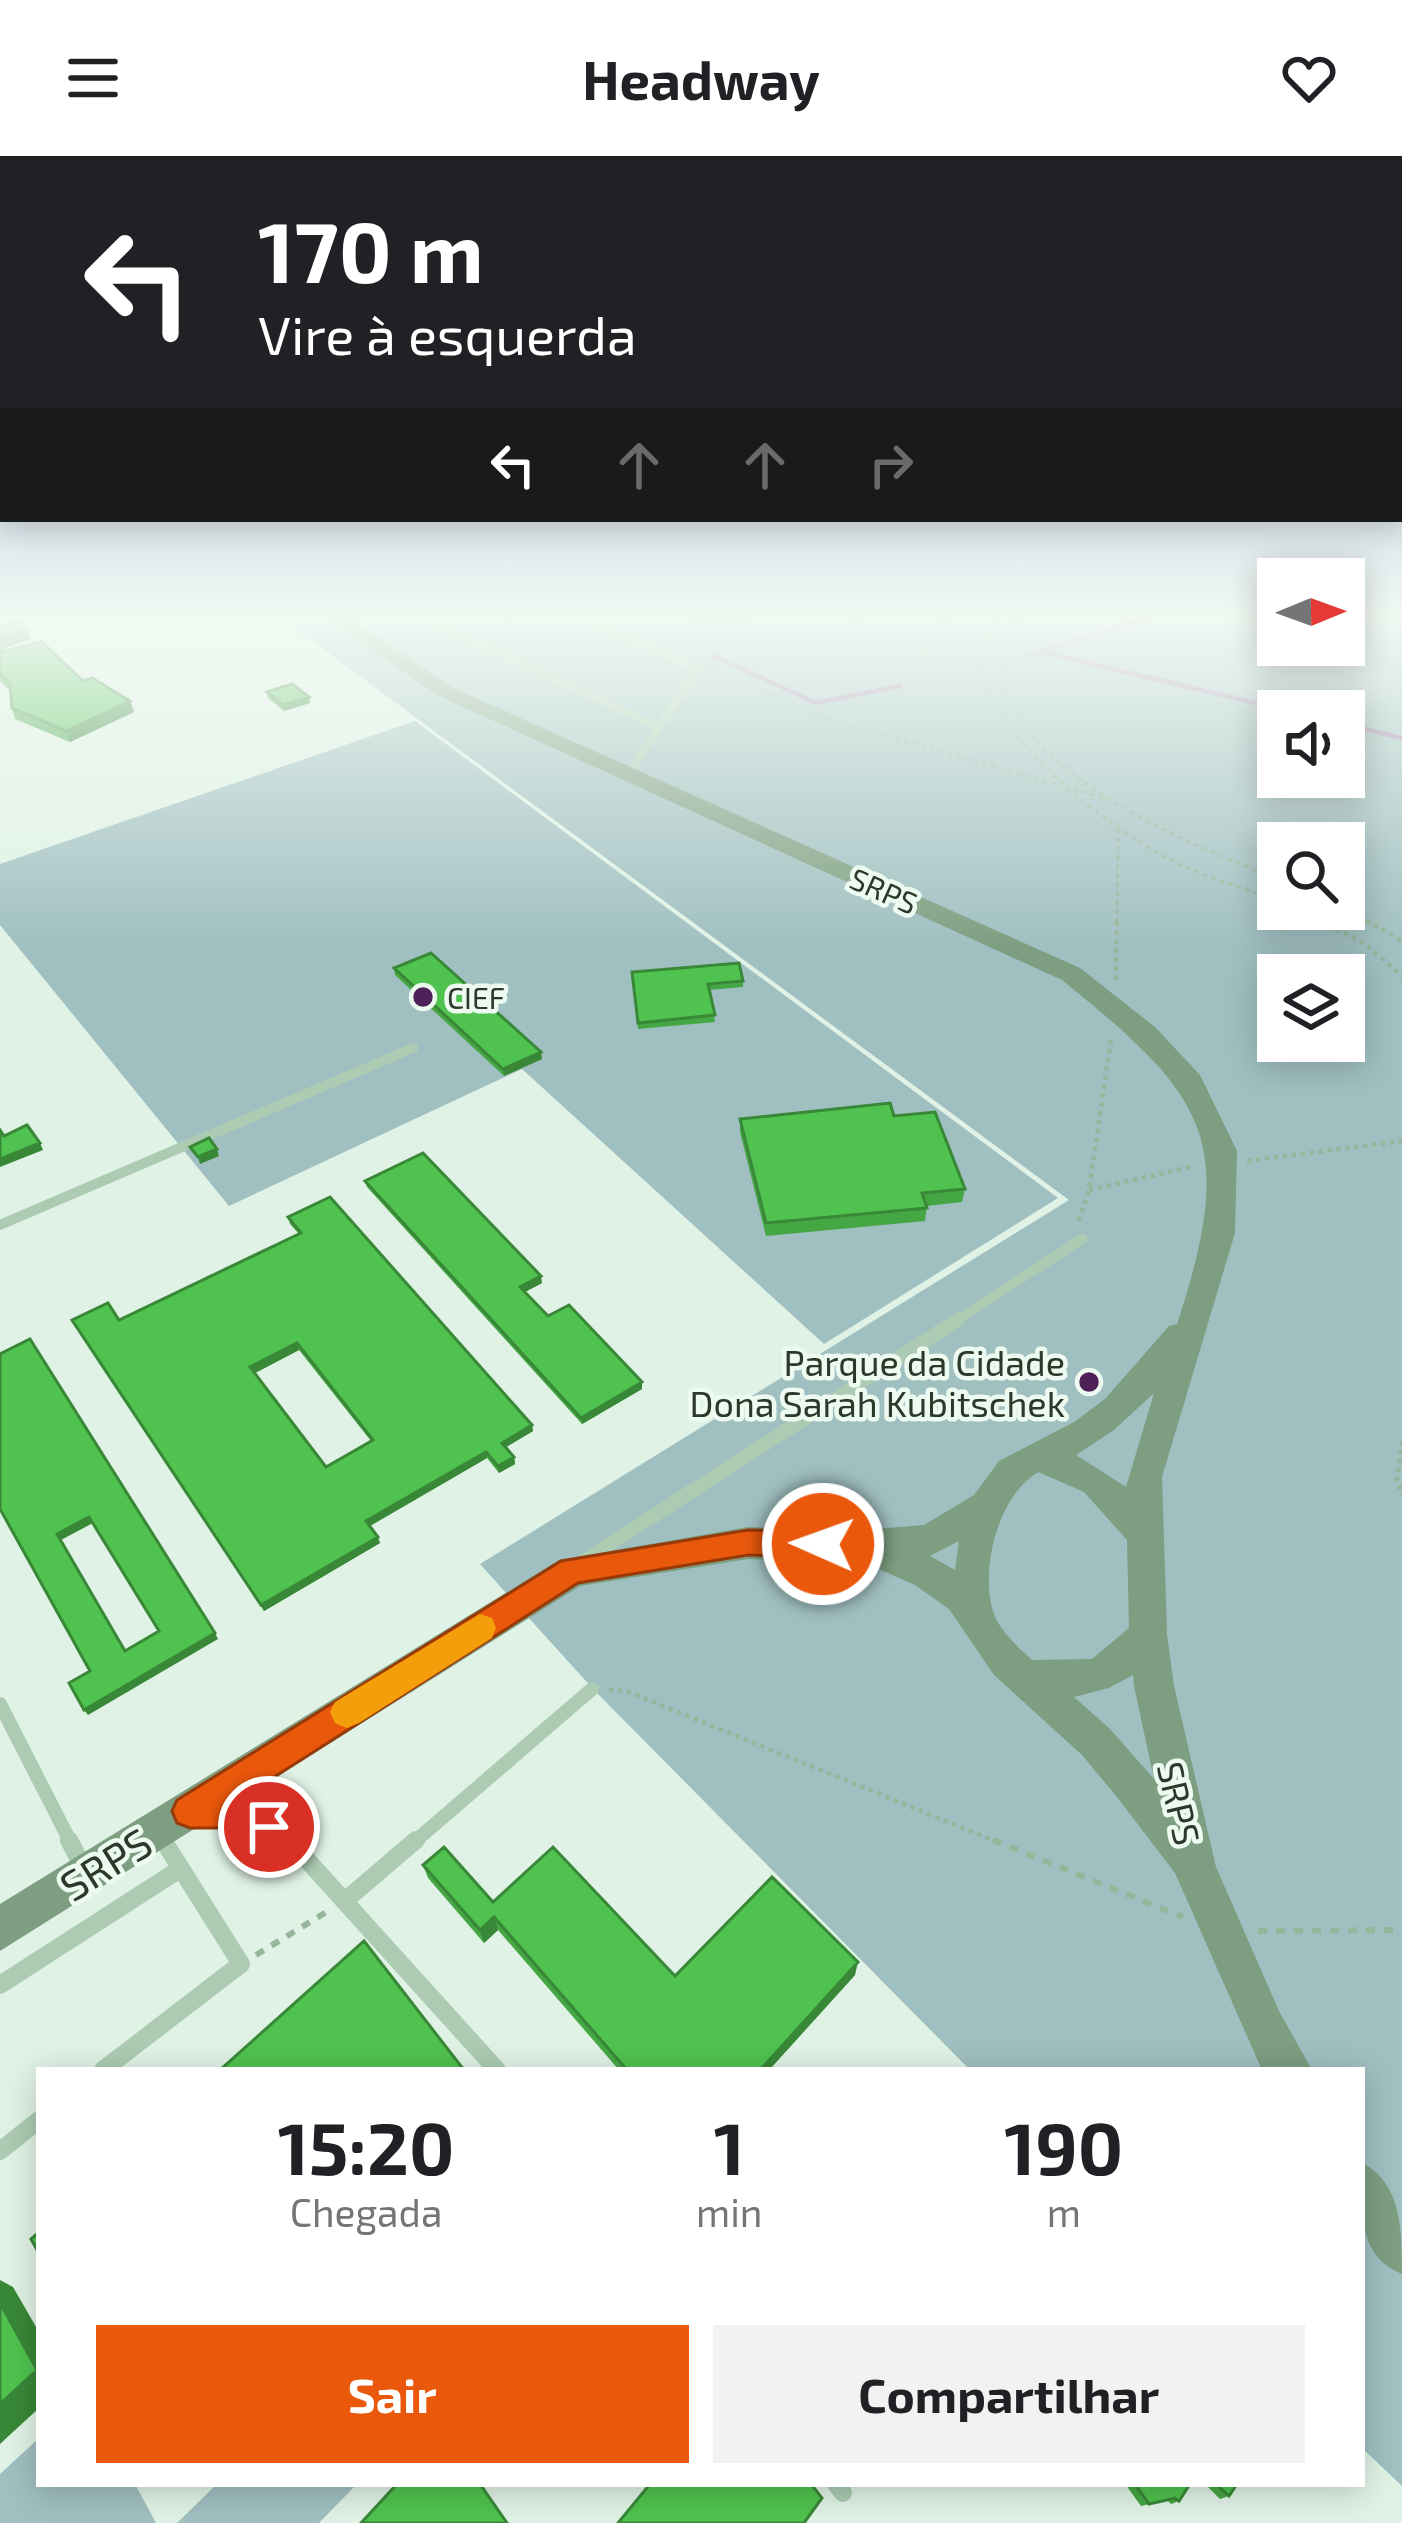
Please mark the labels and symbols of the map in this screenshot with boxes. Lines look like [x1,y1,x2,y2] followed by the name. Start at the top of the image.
[1257,558,1365,666] north arrow
[845,859,923,921] street label: SRPS
[447,979,505,1015] place label: CIEF
[410,984,436,1010] marker: CIEF
[690,1340,1065,1424] place label: Parque da Cidade Dona Sarah Kubitschek
[1076,1369,1102,1395] marker: Parque da Cidade Dona Sarah Kubitschek
[760,1481,886,1607] position arrow
[1150,1757,1210,1849] street label: SRPS
[218,1776,320,1878] pin
[50,1816,160,1910] street label: SRPS

